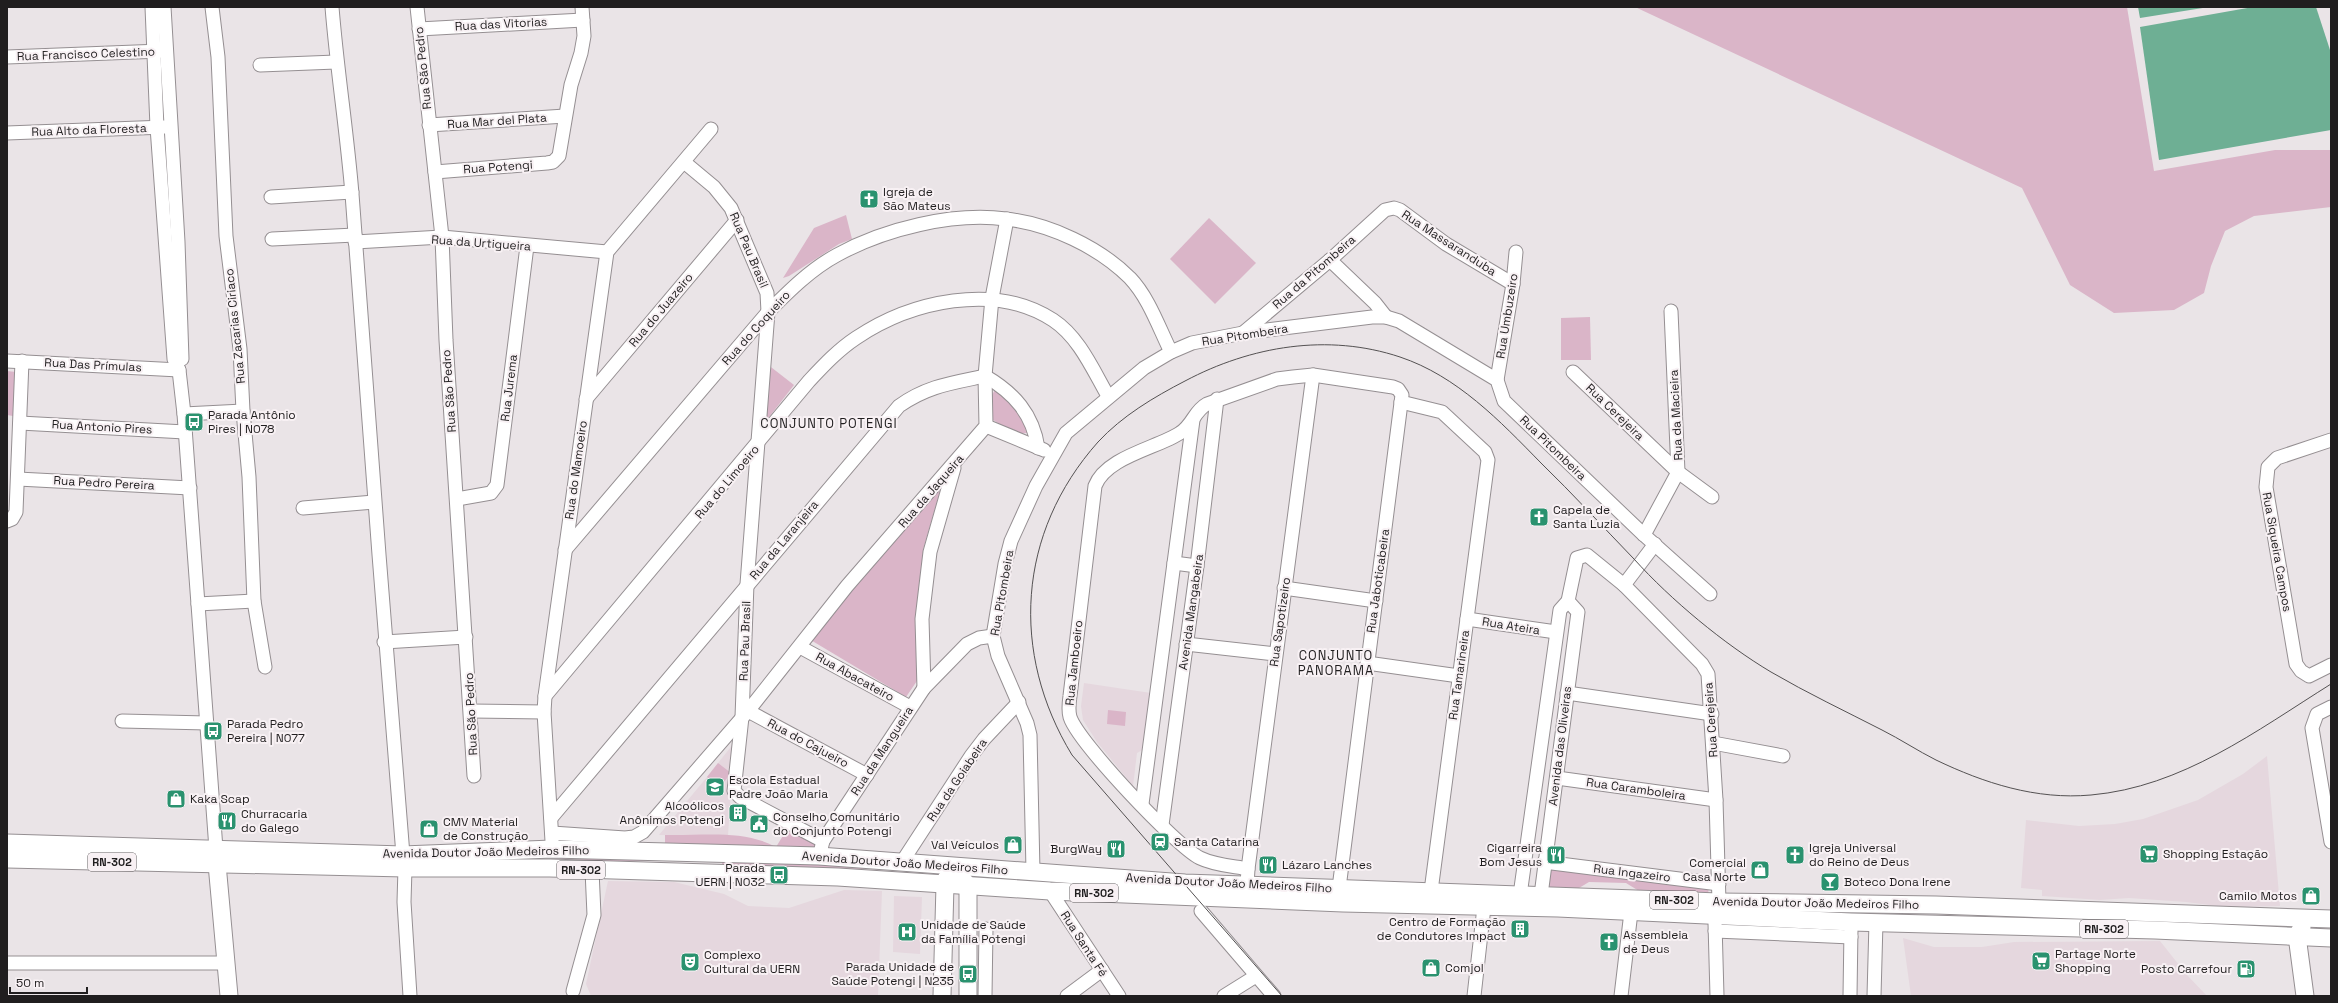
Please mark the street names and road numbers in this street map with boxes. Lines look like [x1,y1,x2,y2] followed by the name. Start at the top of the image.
[454,14,548,34] street label: Rua das Vitorias
[411,26,435,110] street label: Rua São Pedro
[17,44,155,64] street label: Rua Francisco Celestino
[447,110,547,132] street label: Rua Mar del Plata
[31,120,147,140] street label: Rua Alto da Floresta
[463,157,533,177] street label: Rua Potengi
[1399,206,1500,280] street label: Rua Massaranduba
[726,210,772,290] street label: Rua Pau Brasil
[431,232,531,254] street label: Rua da Urtigueira
[1269,232,1359,312] street label: Rua da Pitombeira
[221,268,249,384] street label: Rua Zacarias Ciriaco
[625,270,697,350] street label: Rua do Juazeiro
[1492,272,1522,360] street label: Rua Umbuzeiro
[718,287,794,369] street label: Rua do Coqueiro
[1201,320,1289,350] street label: Rua Pitombeira
[438,349,460,433] street label: Rua São Pedro
[497,353,521,423] street label: Rua Jurema
[44,354,142,376] street label: Rua Das Prímulas
[1666,369,1686,461] street label: Rua da Macieira
[1582,380,1648,444] street label: Rua Cerejeira
[1516,412,1590,484] street label: Rua Pitombeira
[51,416,153,438] street label: Rua Antonio Pires
[561,419,591,521] street label: Rua do Mamoeiro
[691,442,763,522] street label: Rua do Limoeiro
[895,451,967,531] street label: Rua da Jaqueira
[53,472,155,494] street label: Rua Pedro Pereira
[2259,491,2295,613] street label: Rua Siqueira Campos
[746,497,822,583] street label: Rua da Laranjeira
[1363,528,1393,634] street label: Rua Jaboticabeira
[987,549,1017,637] street label: Rua Pitombeira
[1175,553,1207,671] street label: Avenida Mangabeira
[1266,576,1294,668] street label: Rua Sapotizeiro
[736,601,754,681] street label: Rua Pau Brasil
[1481,614,1541,639] street label: Rua Ateira
[1062,619,1086,707] street label: Rua Jamboeiro
[1445,629,1473,721] street label: Rua Tamarineira
[813,649,897,705] street label: Rua Abacateiro
[461,672,481,756] street label: Rua São Pedro
[1700,682,1722,758] street label: Rua Cerejeira
[1545,685,1575,807] street label: Avenida das Oliveiras
[847,703,917,799] street label: Rua da Mangueira
[765,715,851,771] street label: Rua do Cajueiro
[923,735,991,825] street label: Rua da Goiabeira
[1585,774,1687,804] street label: Rua Caramboleira
[383,842,589,862] street label: Avenida Doutor João Medeiros Filho
[801,848,1009,878] street label: Avenida Doutor João Medeiros Filho
[88,853,136,871] road number: RN-302
[1593,860,1671,886] street label: Rua Ingazeiro
[557,861,605,879] road number: RN-302
[1125,870,1333,896] street label: Avenida Doutor João Medeiros Filho
[1070,884,1118,902] road number: RN-302
[1650,891,1698,909] road number: RN-302
[1713,893,1919,913] street label: Avenida Doutor João Medeiros Filho
[1057,908,1111,980] street label: Rua Santa Fé
[2080,920,2128,938] road number: RN-302

